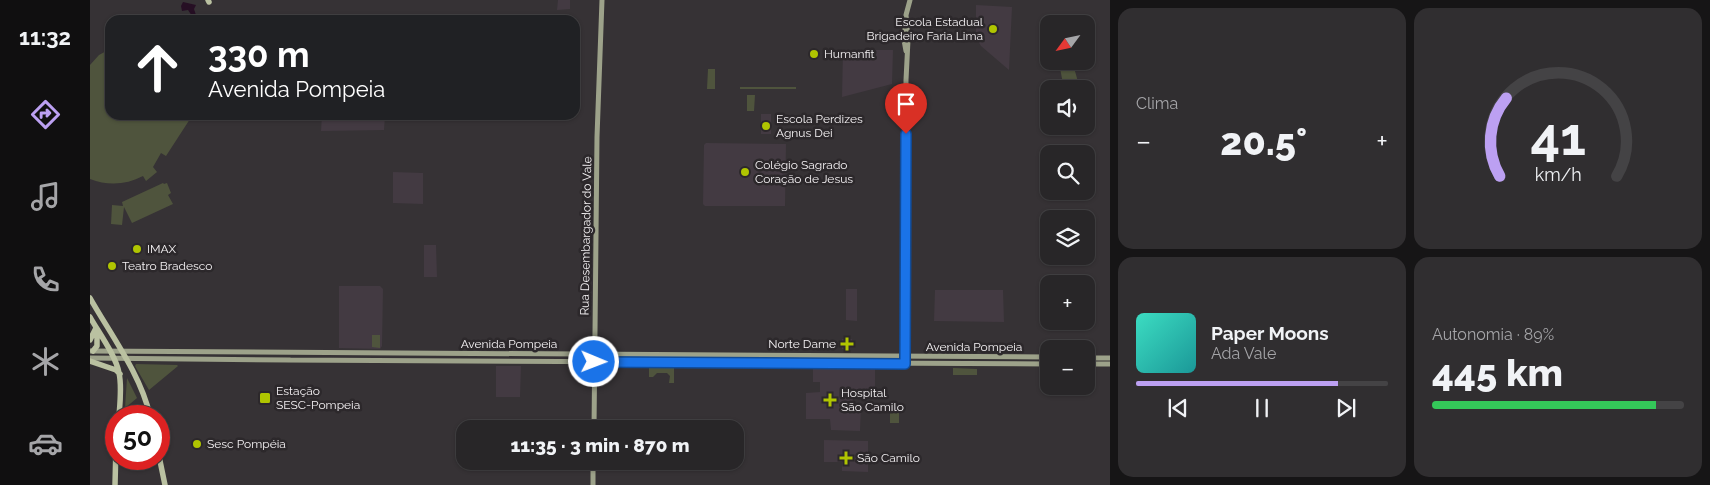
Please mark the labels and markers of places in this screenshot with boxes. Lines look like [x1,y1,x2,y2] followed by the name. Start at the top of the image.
[866,15,984,43] place label: Escola Estadual Brigadeiro Faria Lima
[987,23,999,35] marker: Escola Estadual Brigadeiro Faria Lima
[824,47,875,61] place label: Humanfit
[808,48,820,60] marker: Humanfit
[885,83,927,134] pin
[776,112,863,140] place label: Escola Perdizes Agnus Dei
[760,120,772,132] marker: Escola Perdizes Agnus Dei
[755,158,853,186] place label: Colégio Sagrado Coração de Jesus
[739,166,751,178] marker: Colégio Sagrado Coração de Jesus
[147,242,177,256] place label: IMAX
[131,243,143,255] marker: IMAX
[122,259,212,273] place label: Teatro Bradesco
[106,260,118,272] marker: Teatro Bradesco
[768,337,836,351] place label: Norte Dame
[840,337,854,351] marker: Norte Dame
[276,384,360,412] place label: Estação SESC-Pompeia
[841,386,904,414] place label: Hospital São Camilo
[258,391,272,405] marker: Estação SESC-Pompeia
[823,393,837,407] marker: Hospital São Camilo
[207,437,286,451] place label: Sesc Pompéia
[191,438,203,450] marker: Sesc Pompéia
[839,451,853,465] marker: São Camilo
[857,451,920,465] place label: São Camilo

